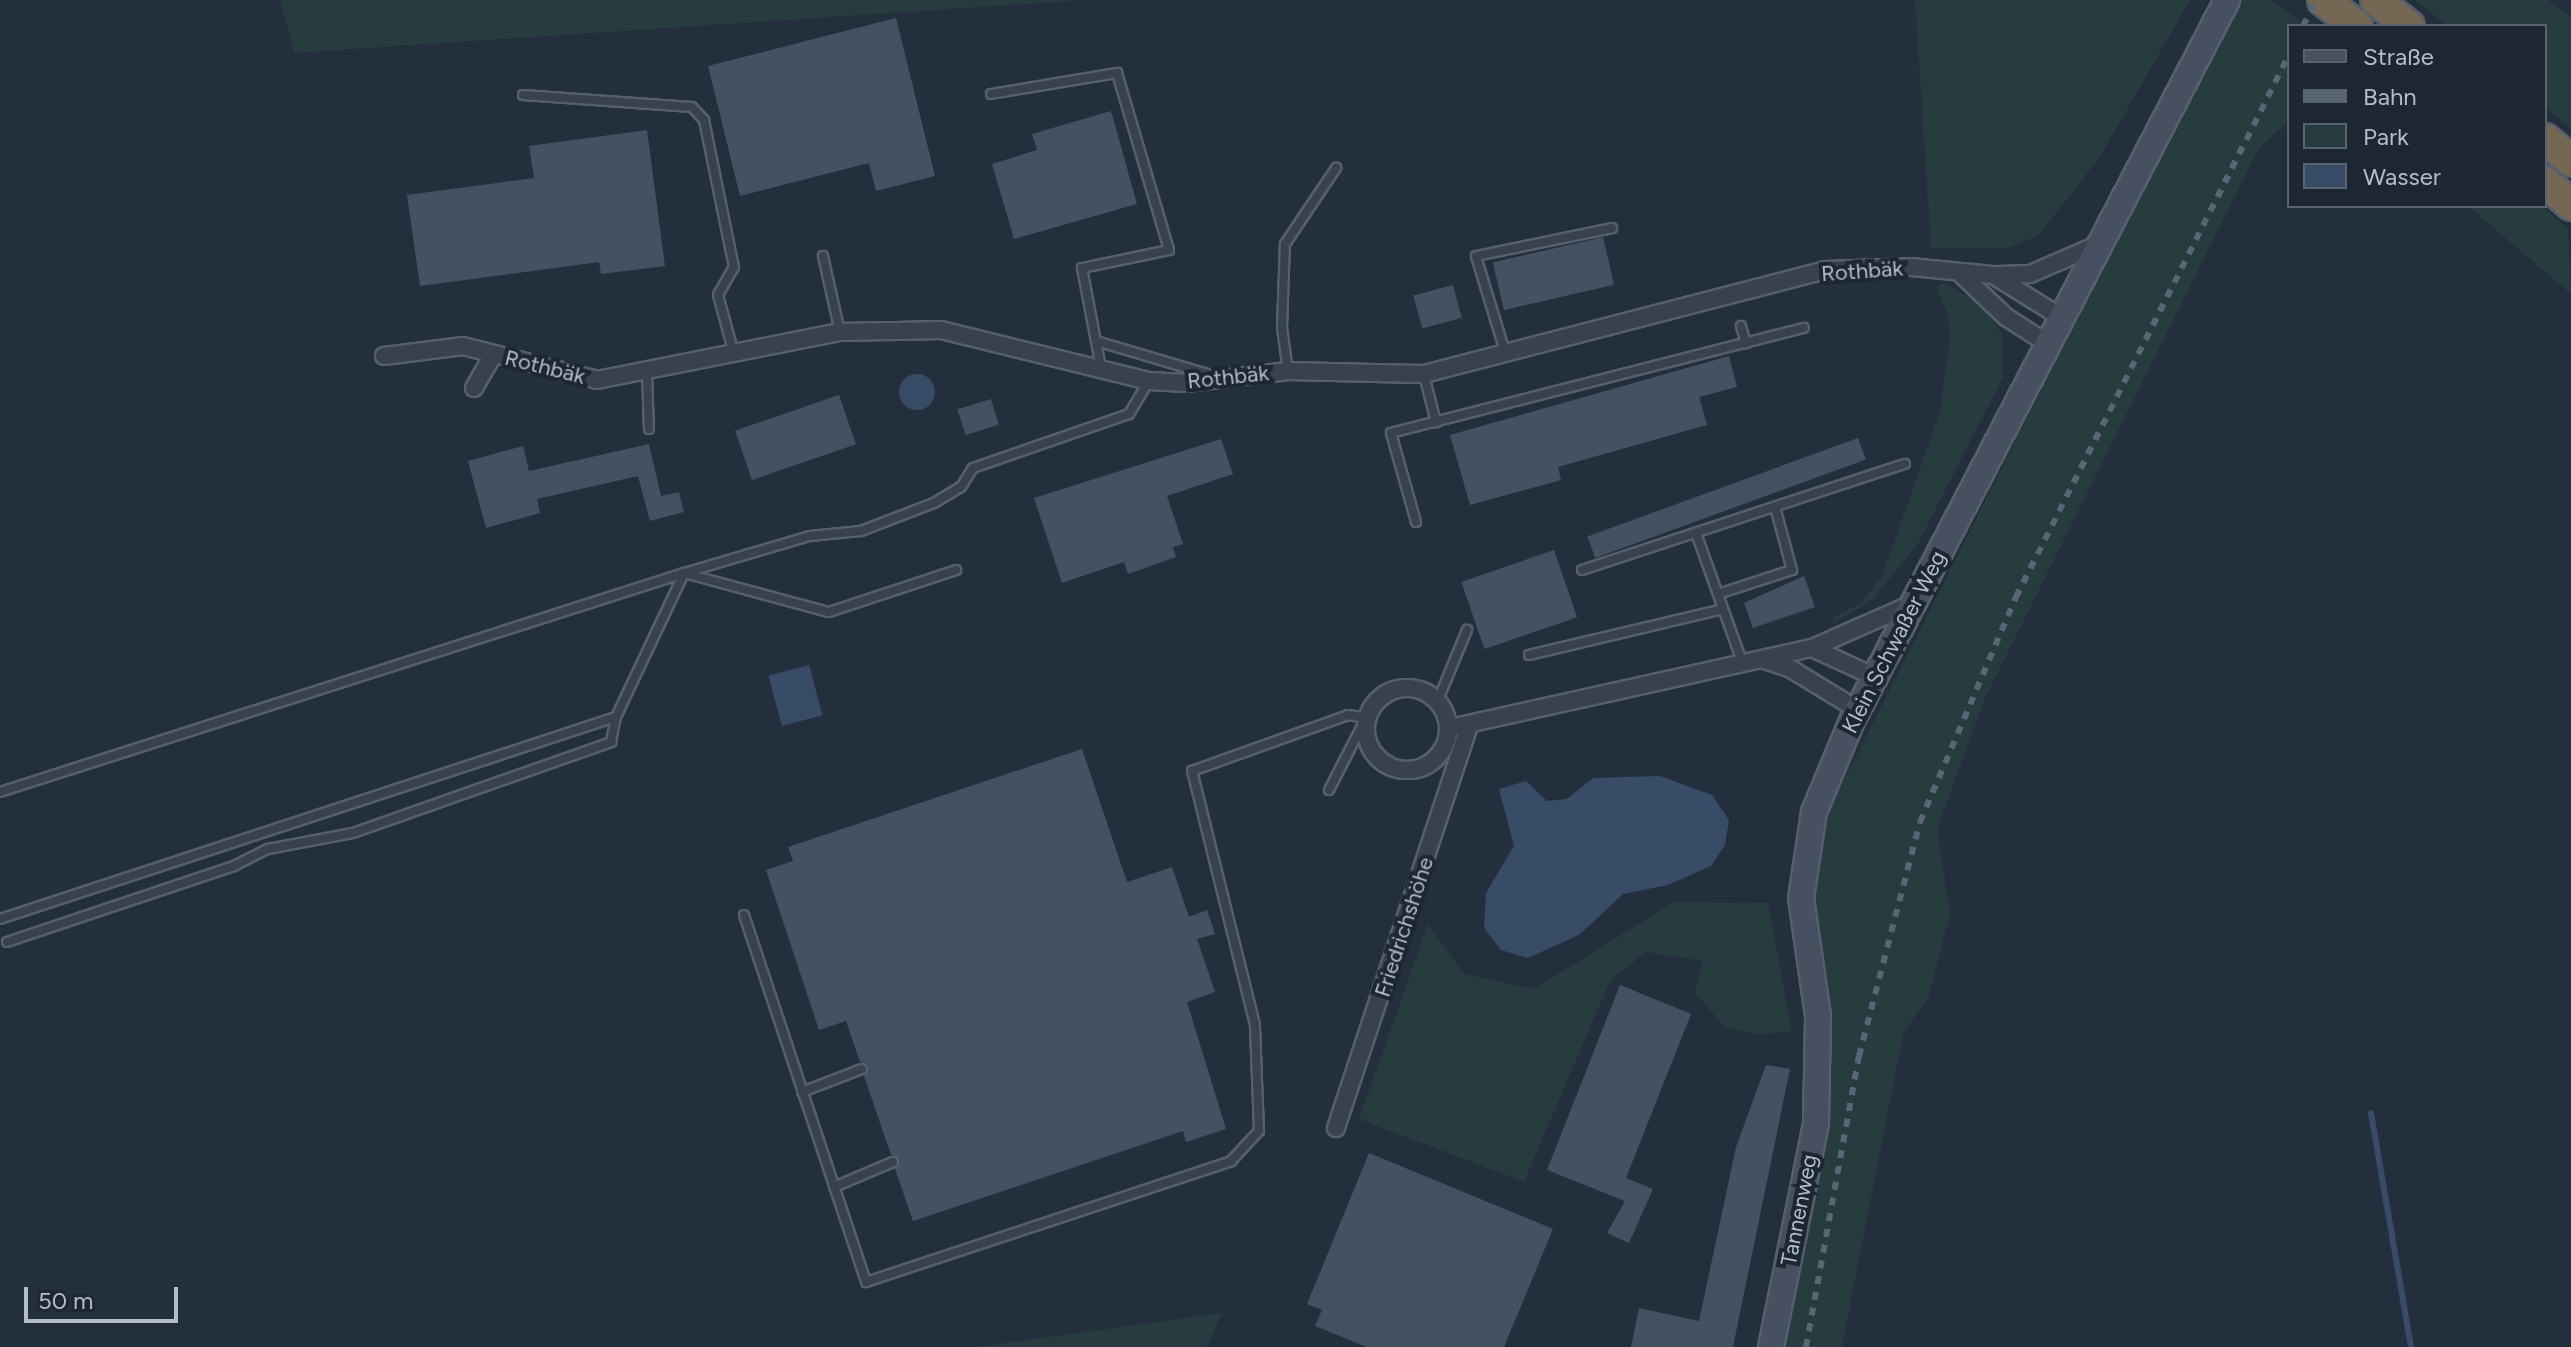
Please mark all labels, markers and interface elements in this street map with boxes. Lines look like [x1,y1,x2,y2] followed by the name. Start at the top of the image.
[2287,24,2547,208] legend
[2363,42,2434,71] text: Straße
[2363,82,2417,111] text: Bahn
[2363,122,2409,151] text: Park
[2363,162,2441,191] text: Wasser
[1820,255,1904,287] street label: Rothbäk
[502,344,588,390] street label: Rothbäk
[1186,360,1270,394] street label: Rothbäk
[1837,546,1951,738] street label: Klein Schwaßer Weg
[1369,854,1439,1000] street label: Friedrichshöhe
[1775,1152,1823,1268] street label: Tannenweg
[28,1271,182,1321] scale bar
[38,1286,94,1315] text: 50 m

